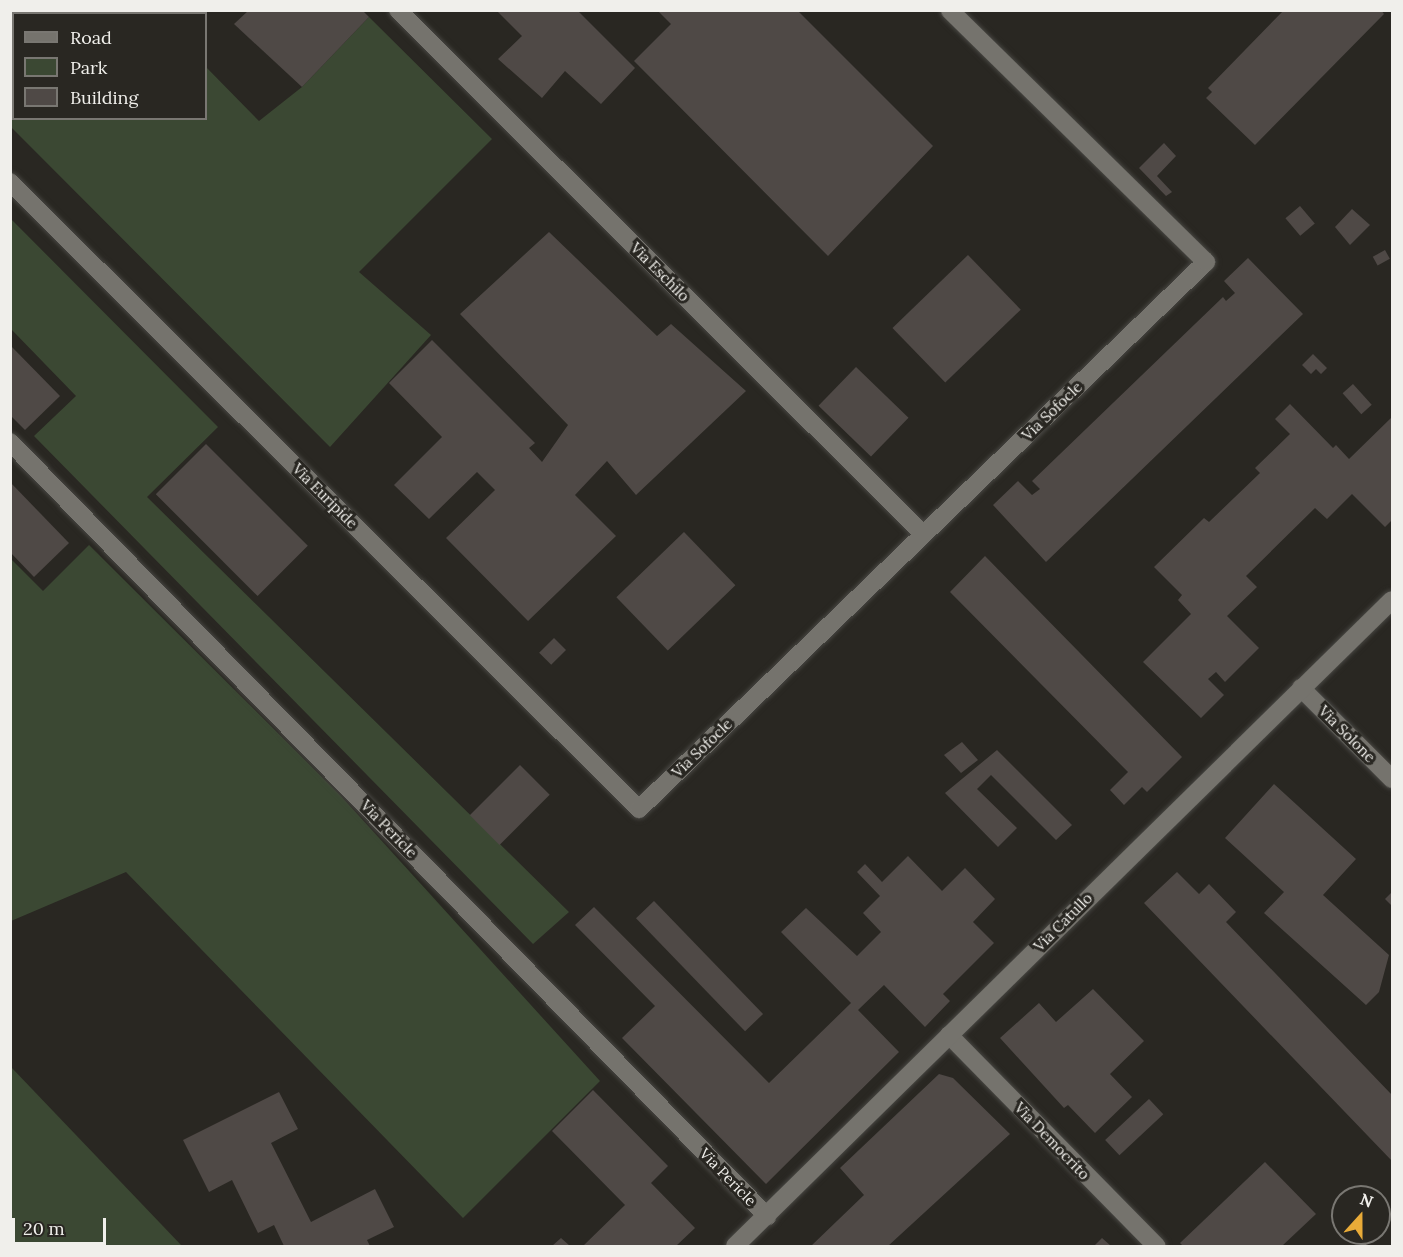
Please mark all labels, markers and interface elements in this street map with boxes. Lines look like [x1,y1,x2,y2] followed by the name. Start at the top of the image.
[12,12,207,120] legend
[70,26,112,49] text: Road
[70,56,107,79] text: Park
[70,86,138,109] text: Building
[627,239,693,305] street label: Via Eschilo
[1018,378,1086,444] street label: Via Sofocle
[289,460,361,532] street label: Via Euripide
[1315,702,1379,766] street label: Via Solone
[668,715,736,781] street label: Via Sofocle
[357,796,421,862] street label: Via Pericle
[1030,889,1096,955] street label: Via Catullo
[1011,1099,1093,1183] street label: Via Democrito
[696,1144,760,1210] street label: Via Pericle
[1331,1185,1391,1245] north arrow
[1357,1189,1376,1212] text: N
[15,1206,110,1244] scale bar
[23,1217,65,1240] text: 20 m

